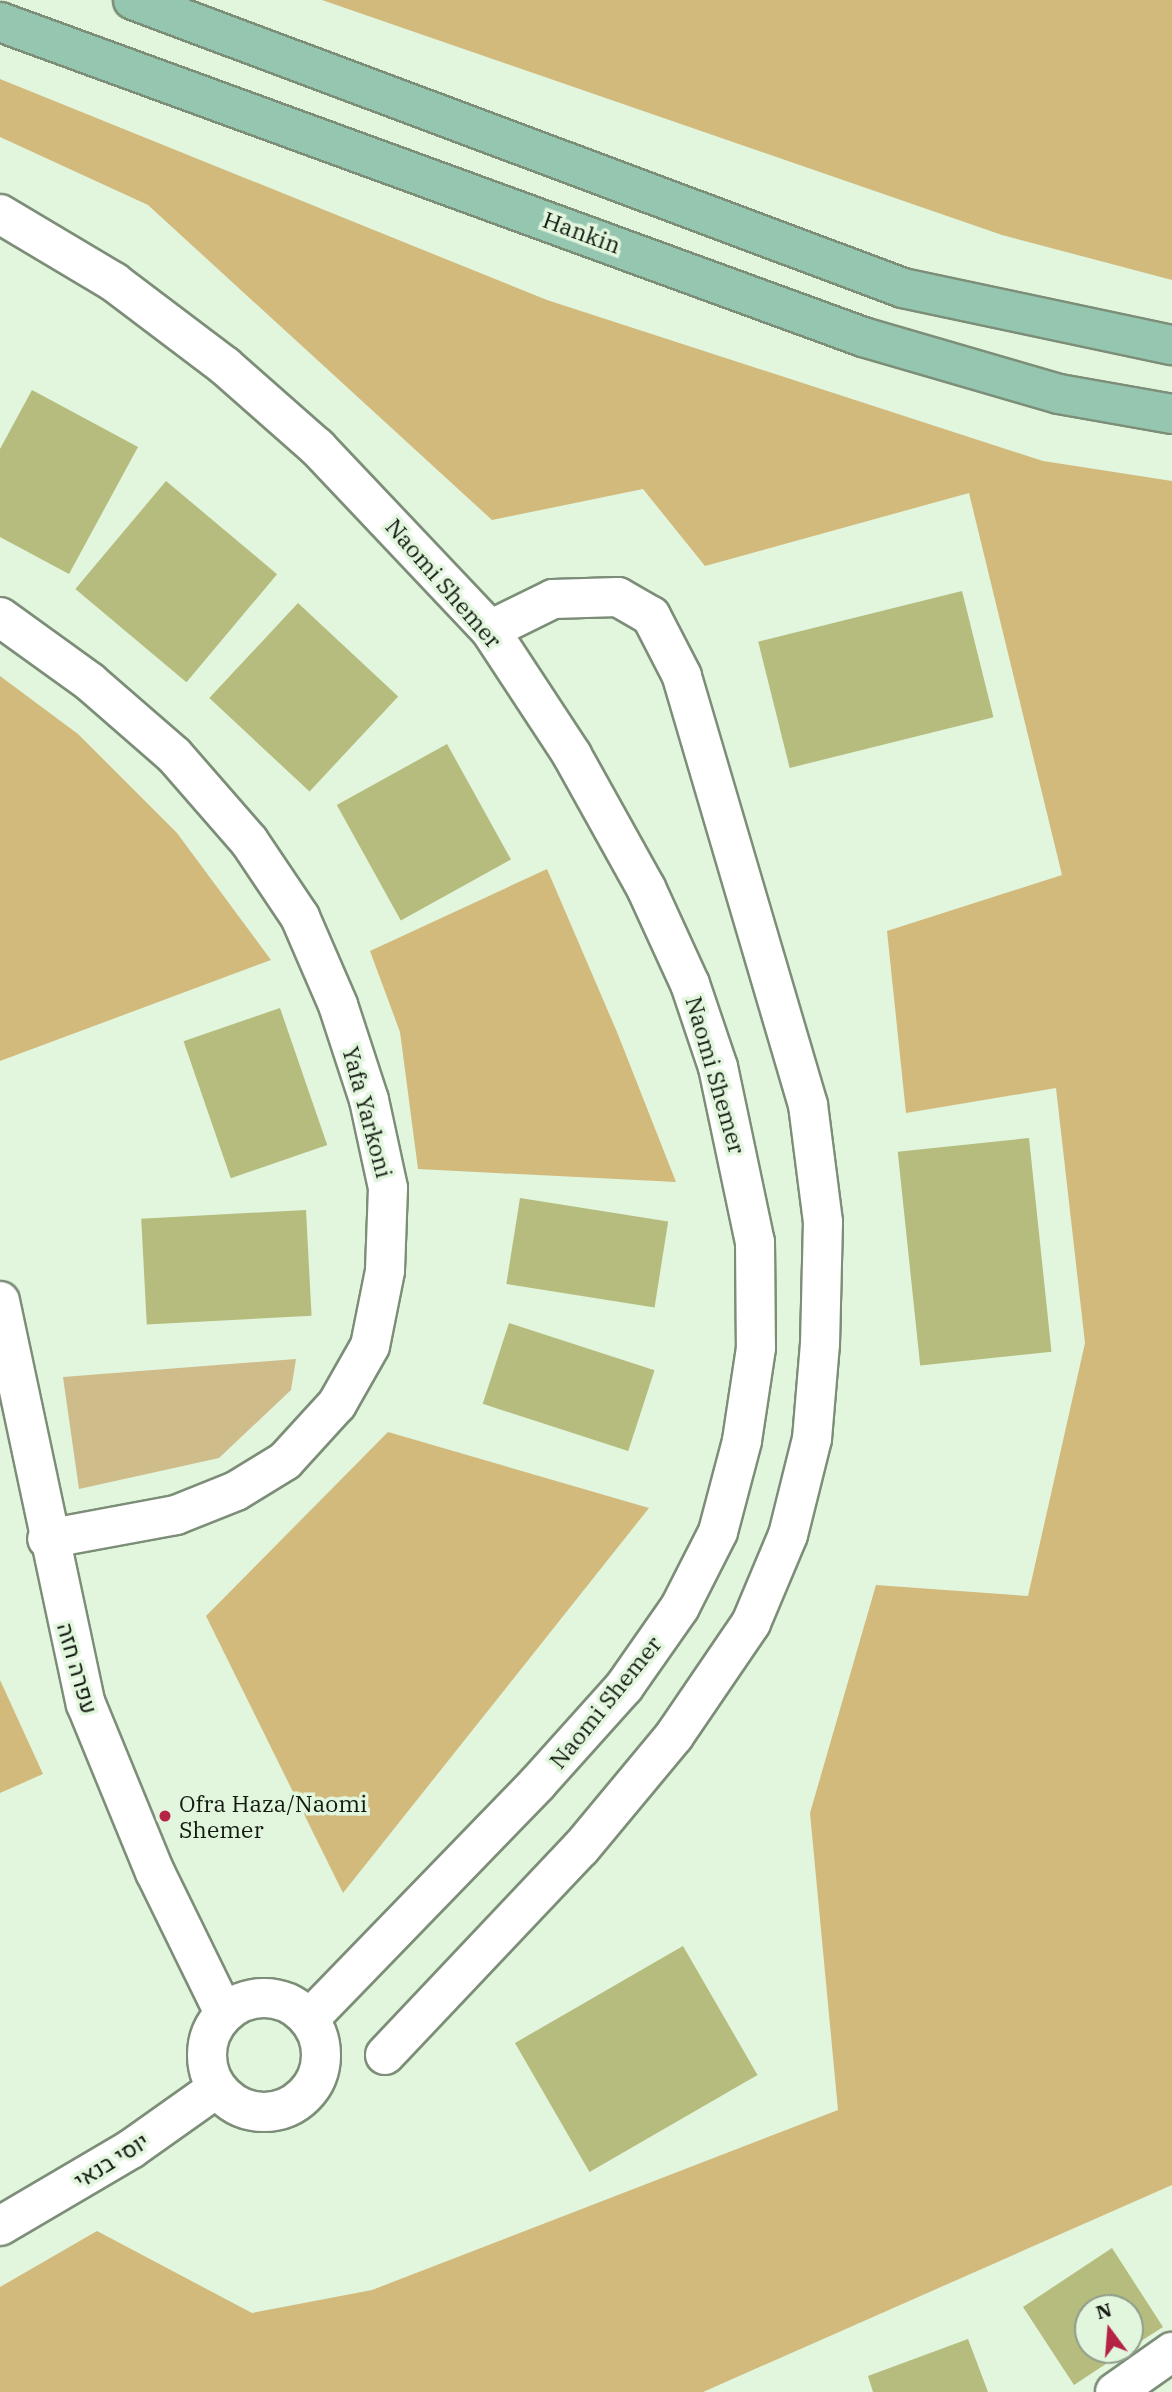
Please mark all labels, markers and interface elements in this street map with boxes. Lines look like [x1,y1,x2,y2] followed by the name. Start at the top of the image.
[539,205,625,259] street label: Hankin
[380,513,508,653] street label: Naomi Shemer
[680,993,752,1157] street label: Naomi Shemer
[337,1043,399,1181] street label: Yafa Yarkoni
[52,1619,104,1717] street label: עפרה חזה
[543,1630,667,1774] street label: Naomi Shemer
[179,1789,367,1843] place label: Ofra Haza/Naomi Shemer
[157,1808,173,1824] marker: Ofra Haza/Naomi Shemer
[69,2126,153,2194] street label: יוסי בנאי
[1074,2294,1144,2364] north arrow
[1093,2297,1114,2324] text: N

